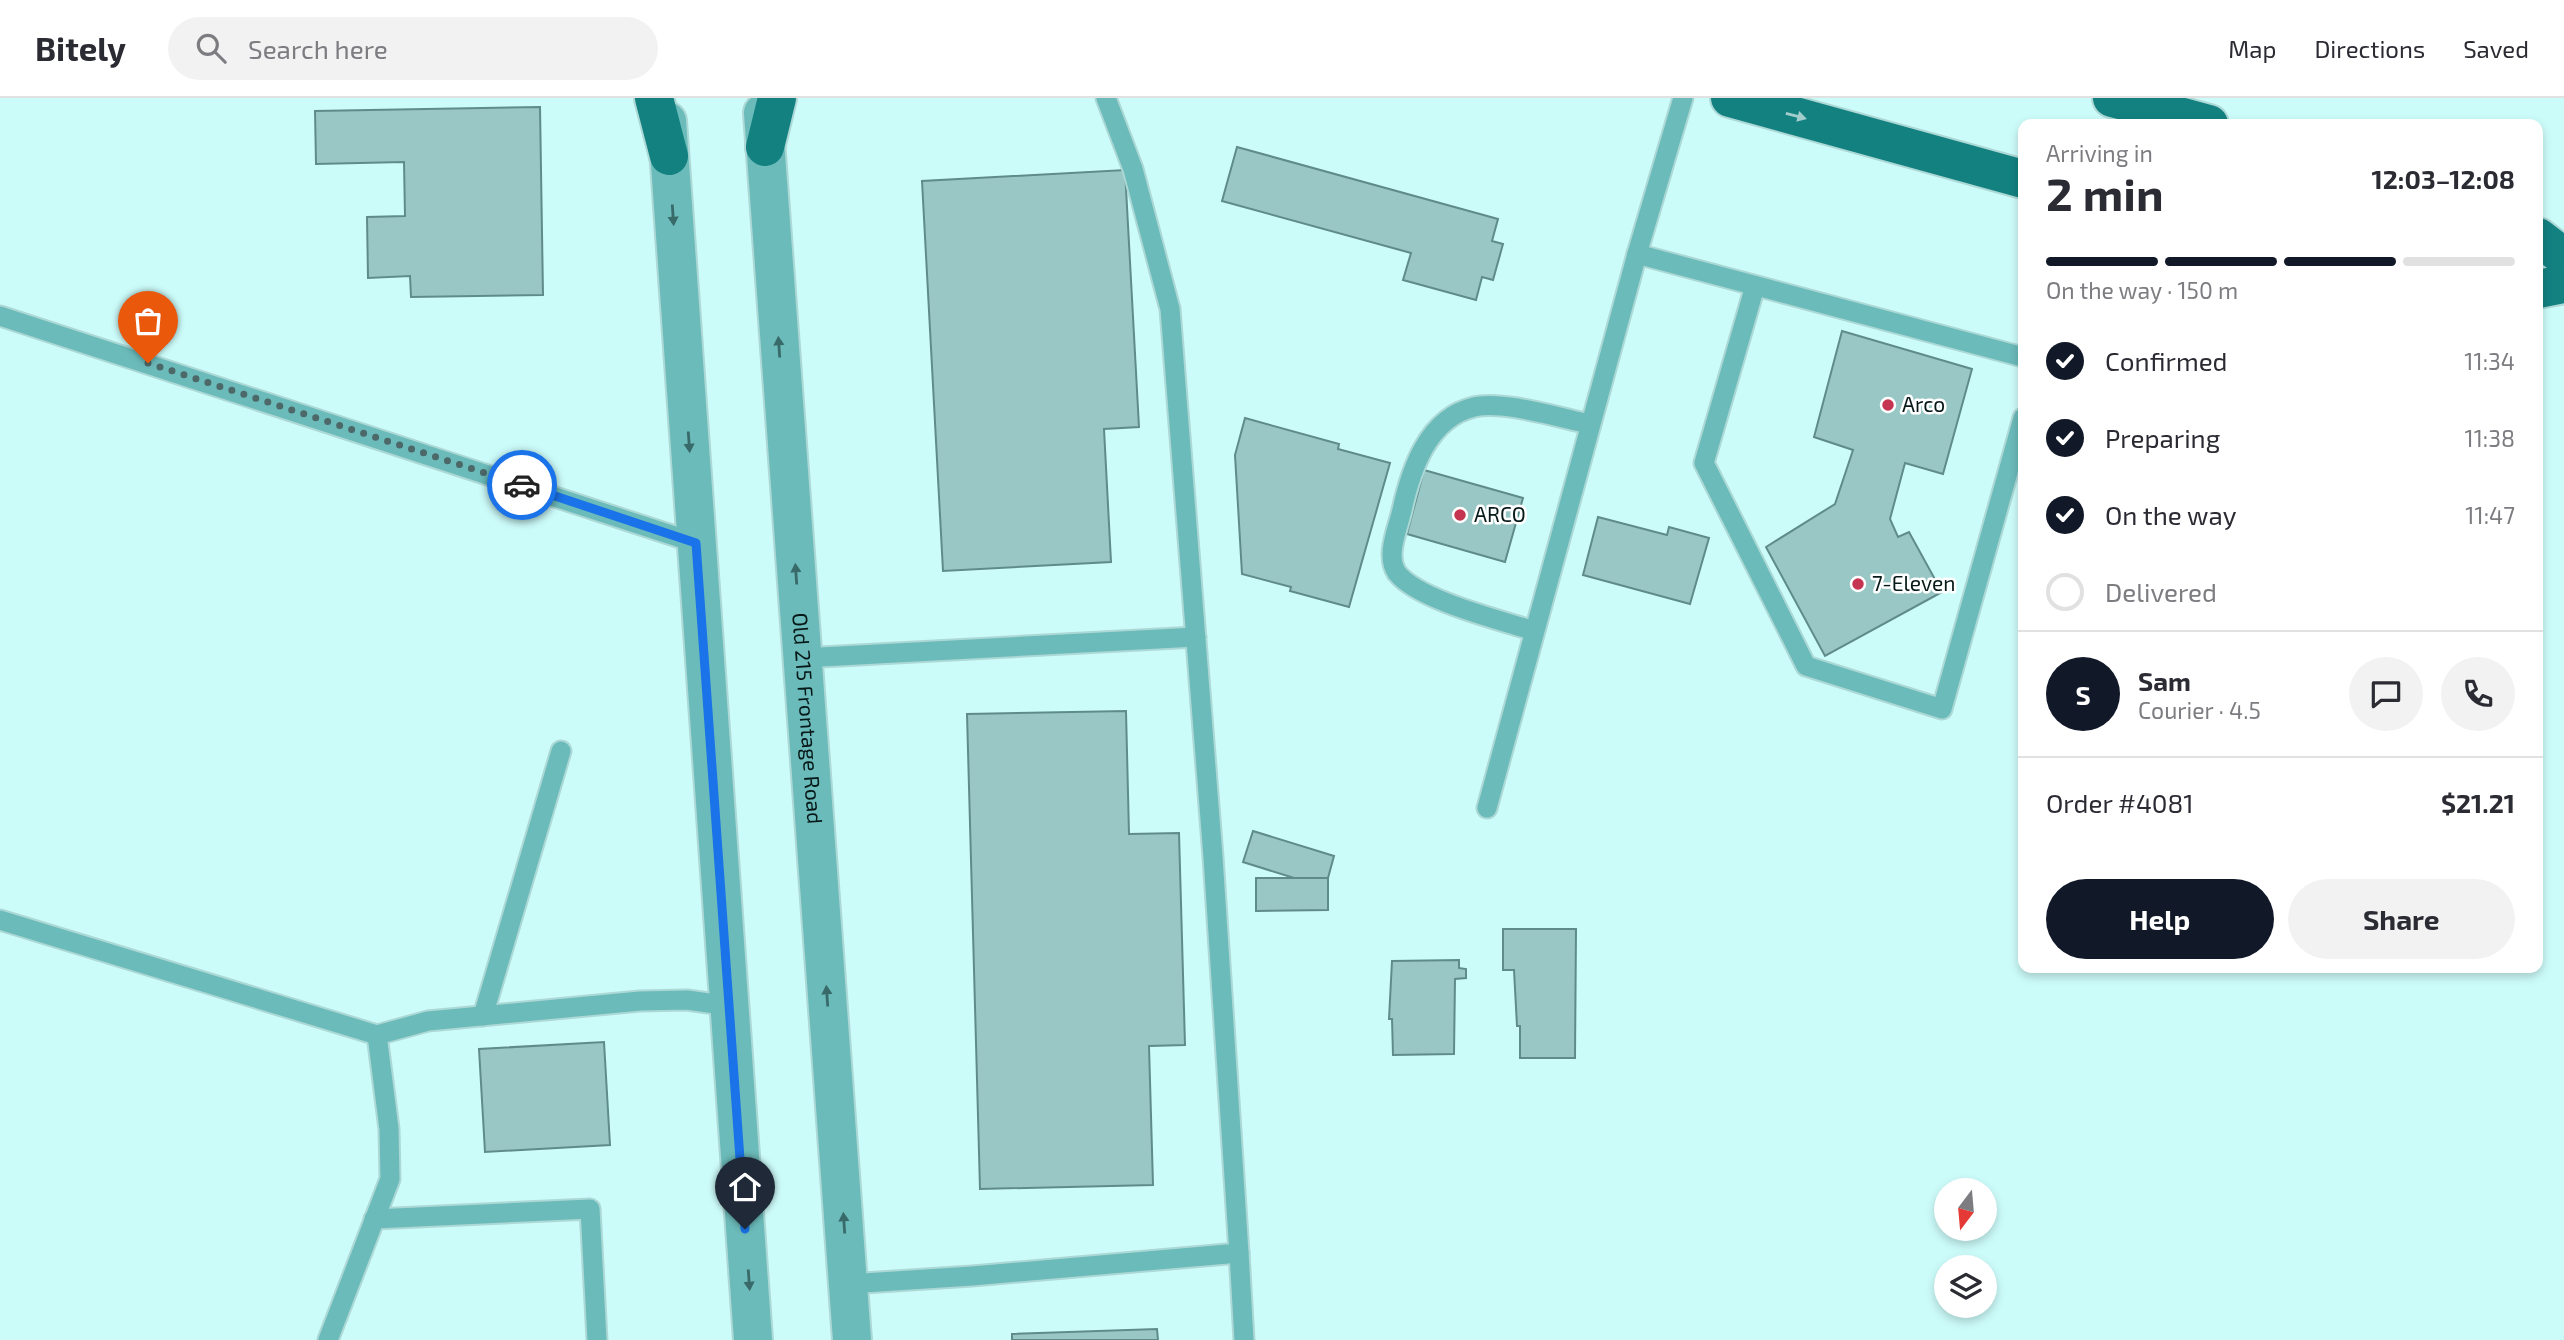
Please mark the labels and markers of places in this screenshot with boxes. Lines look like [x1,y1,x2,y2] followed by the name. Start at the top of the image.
[118,291,178,363] pin
[1902,391,1945,416] place label: Arco
[1880,397,1896,413] marker: Arco
[1474,501,1526,526] place label: ARCO
[1452,507,1468,523] marker: ARCO
[1872,570,1955,595] place label: 7-Eleven
[1850,576,1866,592] marker: 7-Eleven
[715,1157,775,1229] pin

